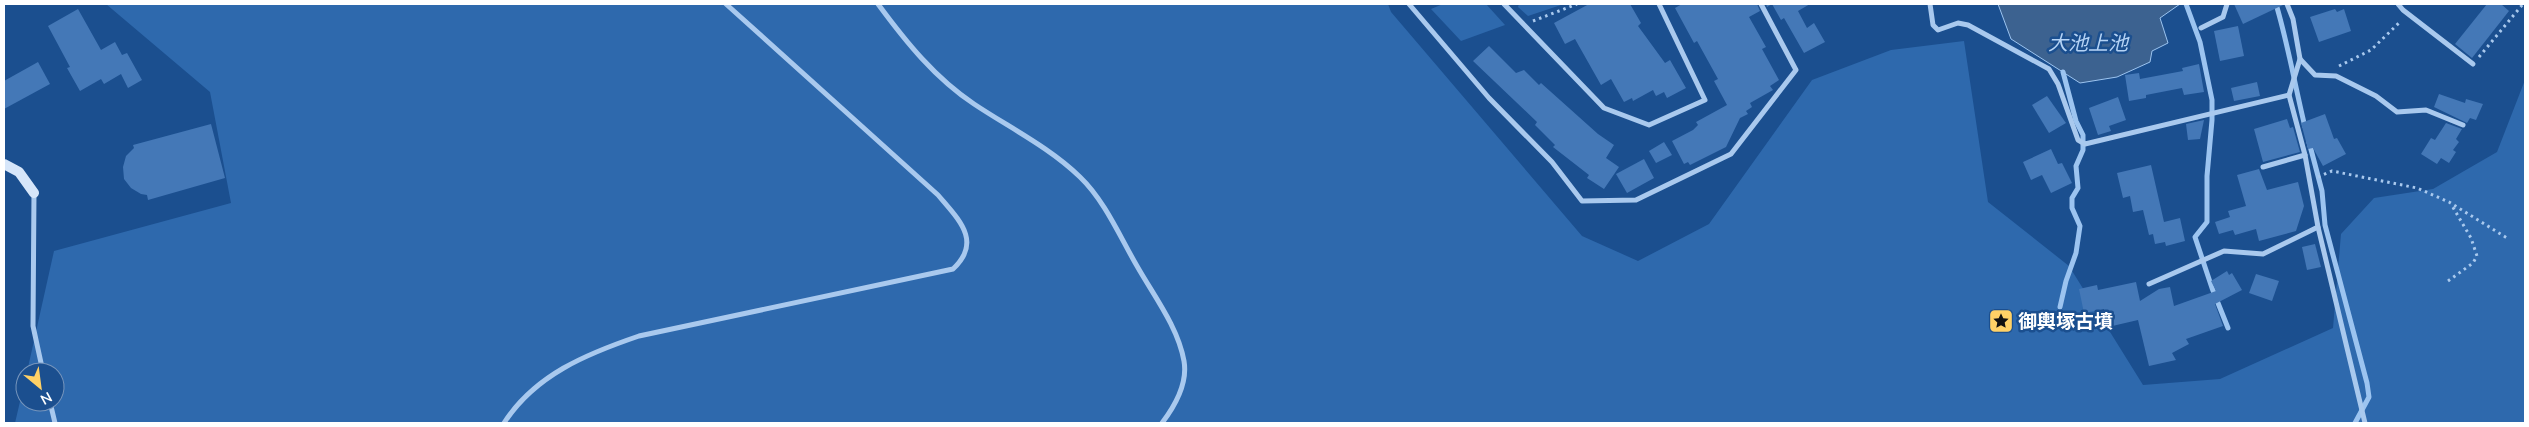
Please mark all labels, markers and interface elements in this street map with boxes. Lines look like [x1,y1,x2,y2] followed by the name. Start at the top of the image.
[2048,30,2130,55] water label: 大池上池
[1988,308,2014,334] place icon: 御輿塚古墳
[2018,309,2113,333] place label: 御輿塚古墳
[15,362,65,412] north arrow
[37,388,55,409] text: N

